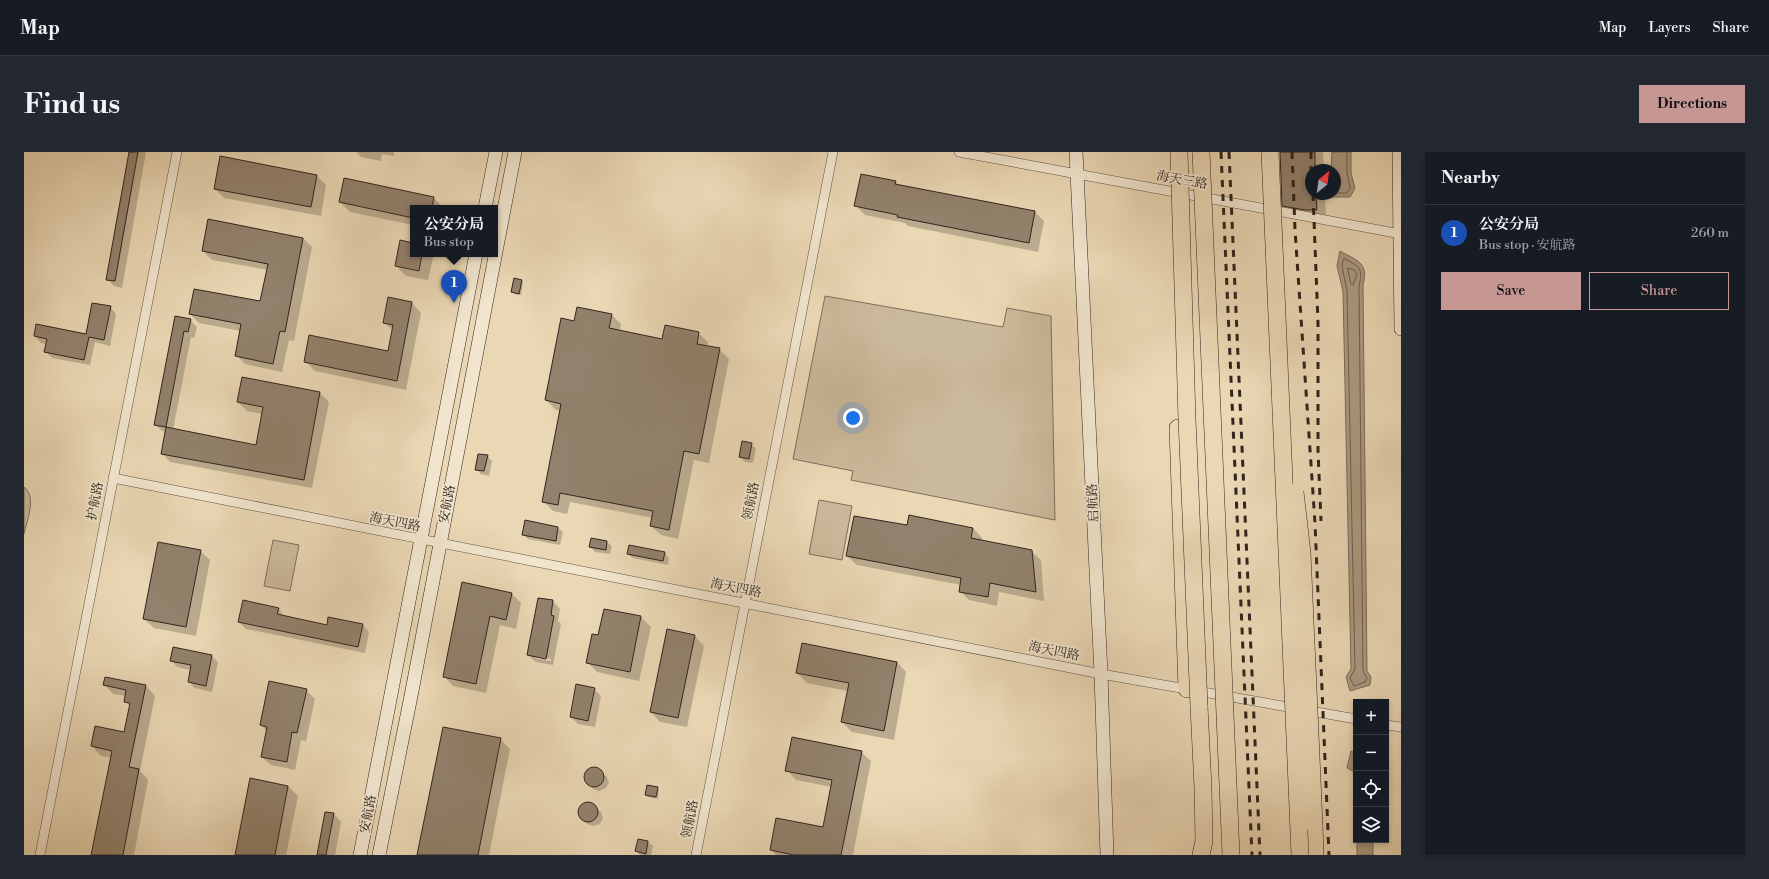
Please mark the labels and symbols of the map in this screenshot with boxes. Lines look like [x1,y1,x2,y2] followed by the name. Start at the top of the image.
[1305,164,1341,200] north arrow
[1155,168,1209,192] street label: 海天三路
[441,270,467,303] pin: 1
[843,408,863,428] your location
[83,480,107,522] street label: 护航路
[739,480,763,522] street label: 领航路
[435,483,459,525] street label: 安航路
[1084,483,1102,523] street label: 启航路
[368,509,422,535] street label: 海天四路
[709,575,763,601] street label: 海天四路
[1027,638,1081,664] street label: 海天四路
[356,793,380,835] street label: 安航路
[678,798,702,840] street label: 领航路

